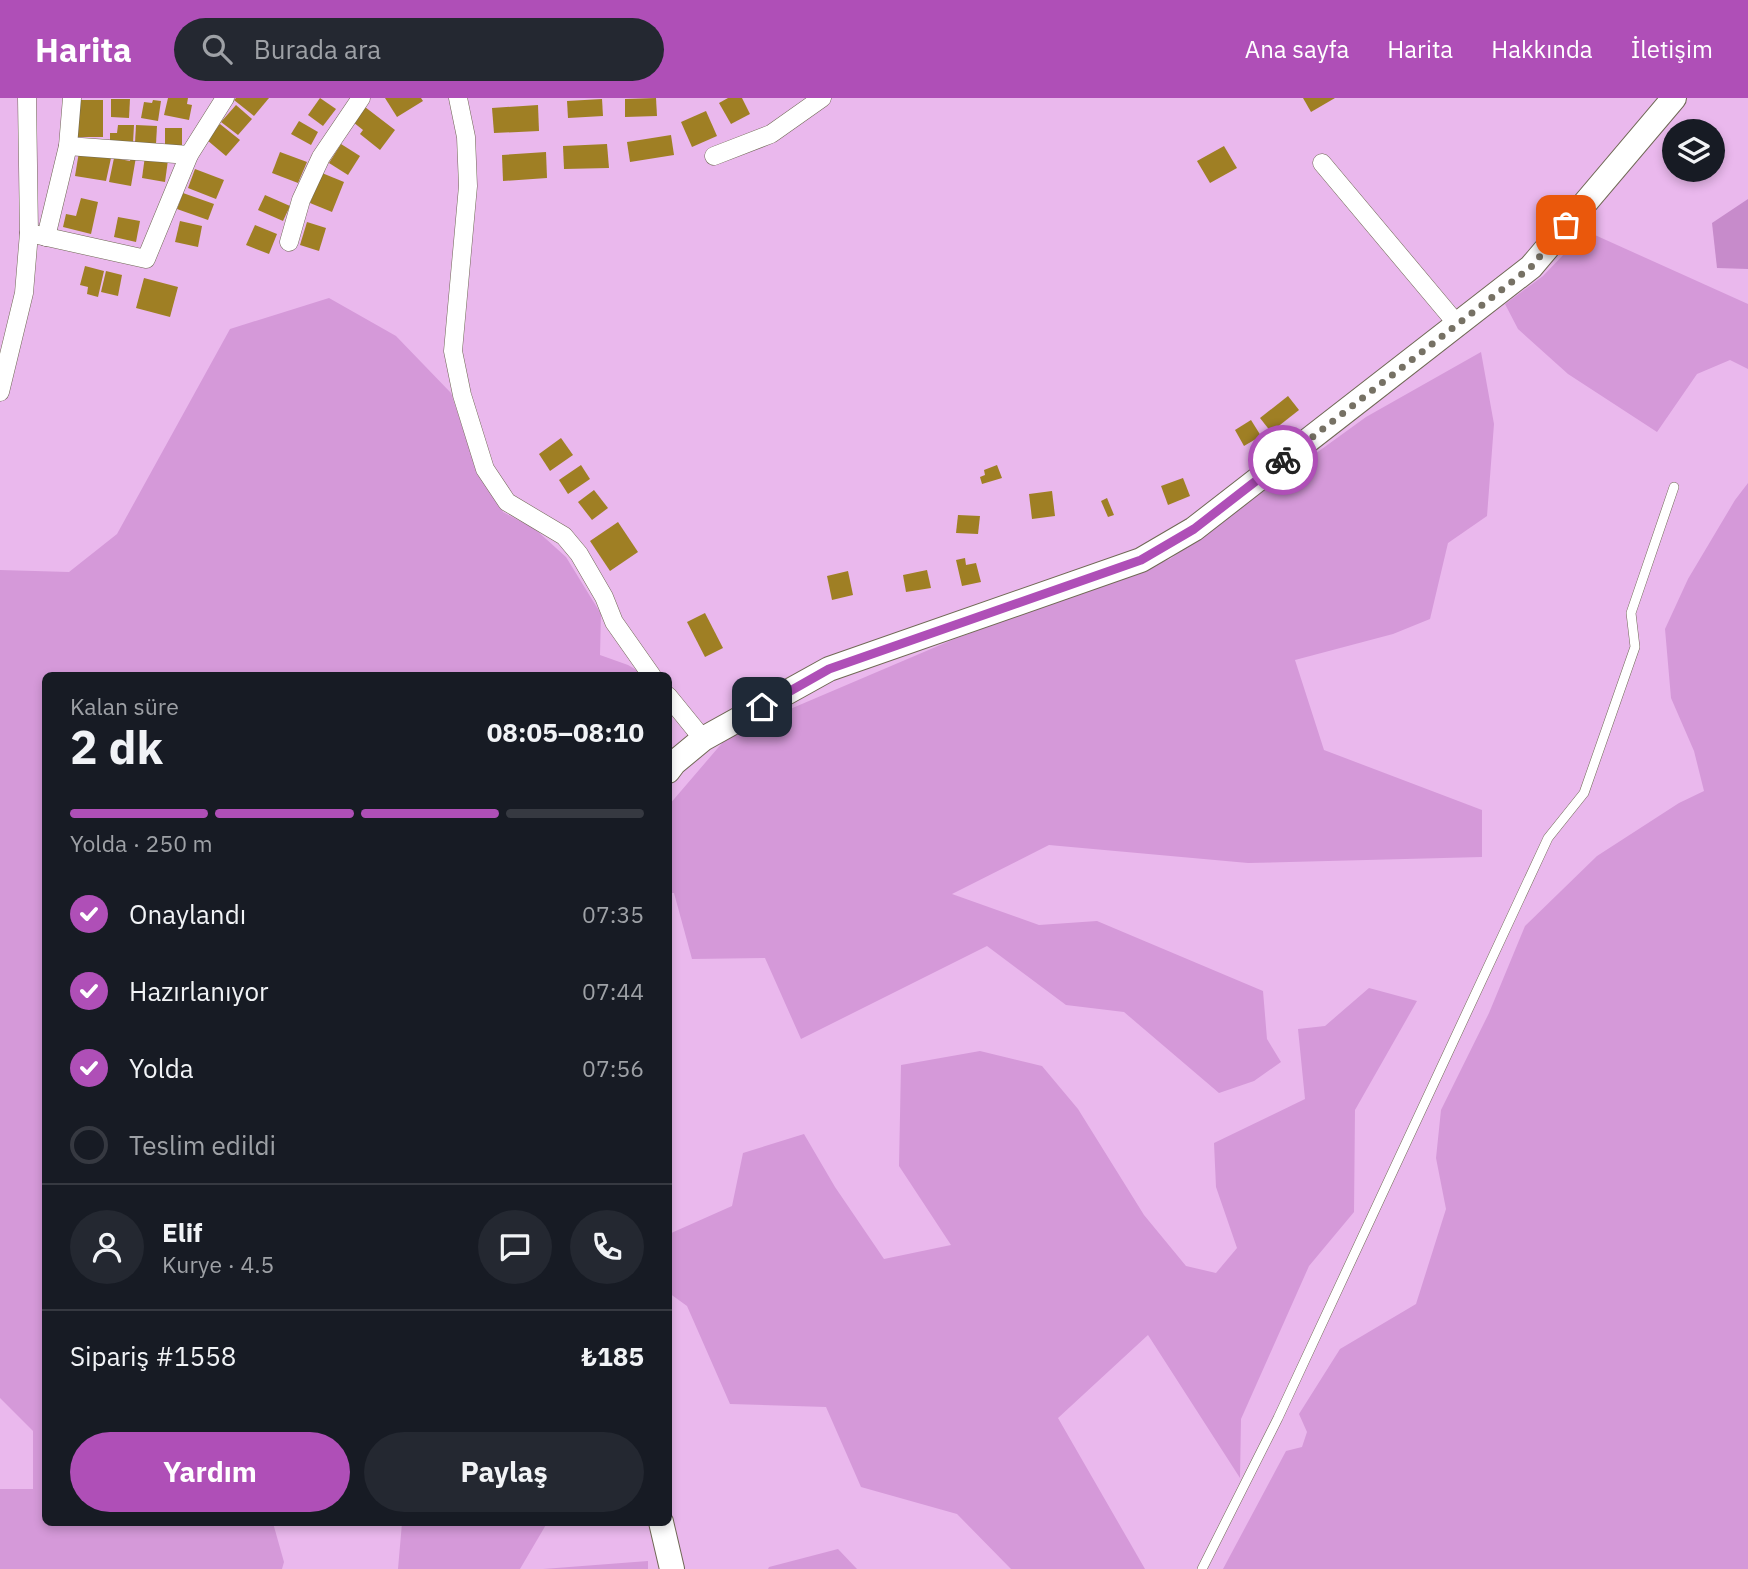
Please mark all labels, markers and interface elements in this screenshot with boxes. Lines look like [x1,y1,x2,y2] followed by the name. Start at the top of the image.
[174,18,664,81] search box
[35,28,132,71] text: Harita
[198,30,236,68] icon: search
[254,32,381,66] text: Burada ara
[1245,33,1349,65] text: Ana sayfa
[1387,33,1453,65] text: Harita
[1491,33,1593,65] text: Hakkında
[1631,33,1713,65] text: İletişim
[1662,119,1725,182] map controls
[1662,119,1725,182] button: layers
[1536,195,1596,255] pin
[1547,206,1585,244] icon: bag
[1248,425,1318,495] courier
[1264,441,1302,479] icon: bike
[732,677,792,737] pin
[743,688,781,726] icon: home
[70,691,179,721] text: Kalan süre
[487,715,644,749] text: 08:05–08:10
[70,717,163,777] text: 2 dk
[70,828,213,858] text: Yolda · 250 m
[70,895,108,933] icon: check
[129,897,246,931] text: Onaylandı
[582,899,644,929] text: 07:35
[70,972,108,1010] icon: check
[129,974,269,1008] text: Hazırlanıyor
[582,976,644,1006] text: 07:44
[70,1049,108,1087] icon: check
[129,1051,194,1085] text: Yolda
[582,1053,644,1083] text: 07:56
[129,1128,276,1162] text: Teslim edildi
[70,1210,144,1284] button: person
[478,1210,552,1284] button: chat
[570,1210,644,1284] button: phone
[162,1215,202,1249] text: Elif
[162,1249,274,1279] text: Kurye · 4.5
[70,1339,236,1373] text: Sipariş #1558
[581,1339,644,1373] text: ₺185
[70,1432,350,1512] button: Yardım
[364,1432,644,1512] button: Paylaş

